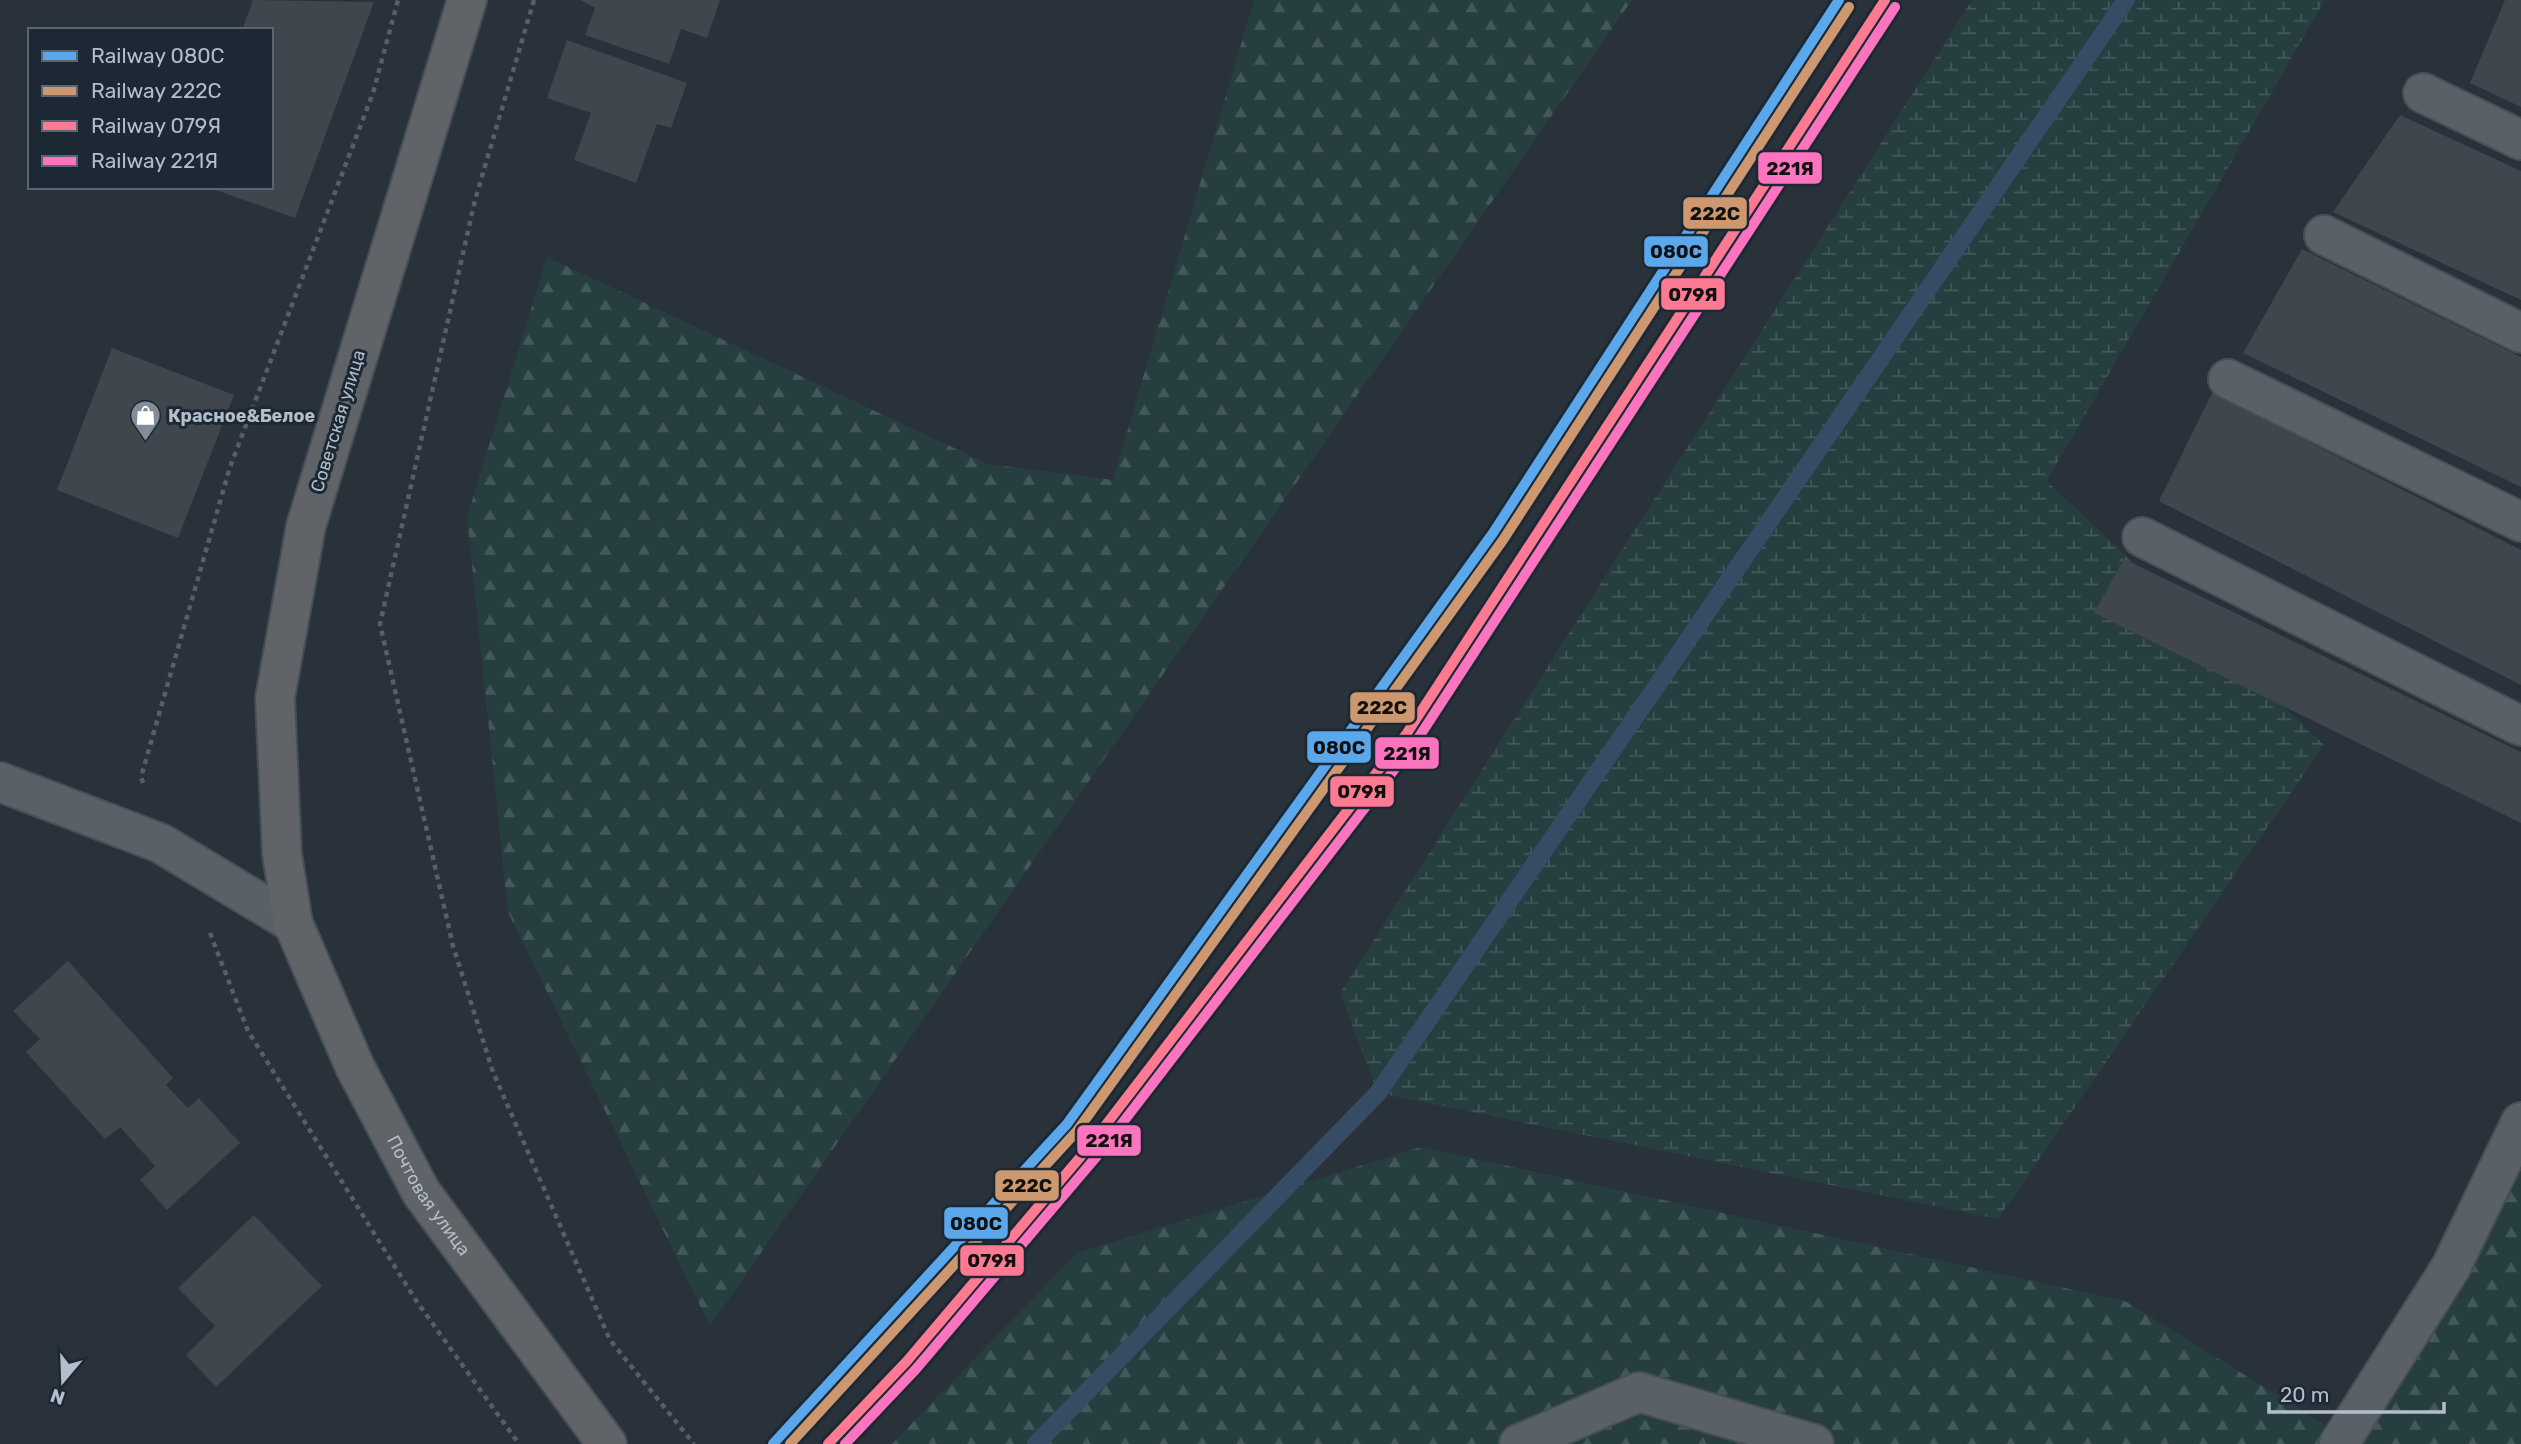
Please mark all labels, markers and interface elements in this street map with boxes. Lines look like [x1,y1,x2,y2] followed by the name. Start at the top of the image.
[28,28,273,189] legend
[91,43,225,68] text: Railway 080С
[91,78,222,103] text: Railway 222С
[91,113,221,138] text: Railway 079Я
[91,148,218,173] text: Railway 221Я
[1757,151,1823,185] line badge: 221Я
[1766,157,1814,180] text: 221Я
[1682,196,1748,230] line badge: 222С
[1690,202,1740,225] text: 222С
[1643,235,1709,268] line badge: 080С
[1650,240,1702,263] text: 080С
[1660,277,1726,311] line badge: 079Я
[1668,283,1718,306] text: 079Я
[306,347,370,495] street label: Советская улица
[128,399,162,443] shop icon: Красное&Белое
[168,405,315,427] place label: Красное&Белое
[1349,691,1416,724] line badge: 222С
[1357,696,1407,719] text: 222С
[1306,730,1372,764] line badge: 080С
[1313,736,1365,759] text: 080С
[1374,736,1440,770] line badge: 221Я
[1383,742,1431,765] text: 221Я
[1329,775,1395,808] line badge: 079Я
[1337,780,1387,803] text: 079Я
[1076,1124,1142,1157] line badge: 221Я
[1085,1129,1133,1152] text: 221Я
[382,1132,475,1260] street label: Почтовая улица
[994,1169,1060,1202] line badge: 222С
[1002,1174,1052,1197] text: 222С
[943,1206,1009,1240] line badge: 080С
[950,1212,1002,1235] text: 080С
[959,1244,1025,1277] line badge: 079Я
[967,1249,1017,1272] text: 079Я
[28,1346,98,1416] north arrow
[2269,1370,2444,1414] scale bar
[2280,1382,2329,1407] text: 20 m
[47,1384,68,1410] text: N

